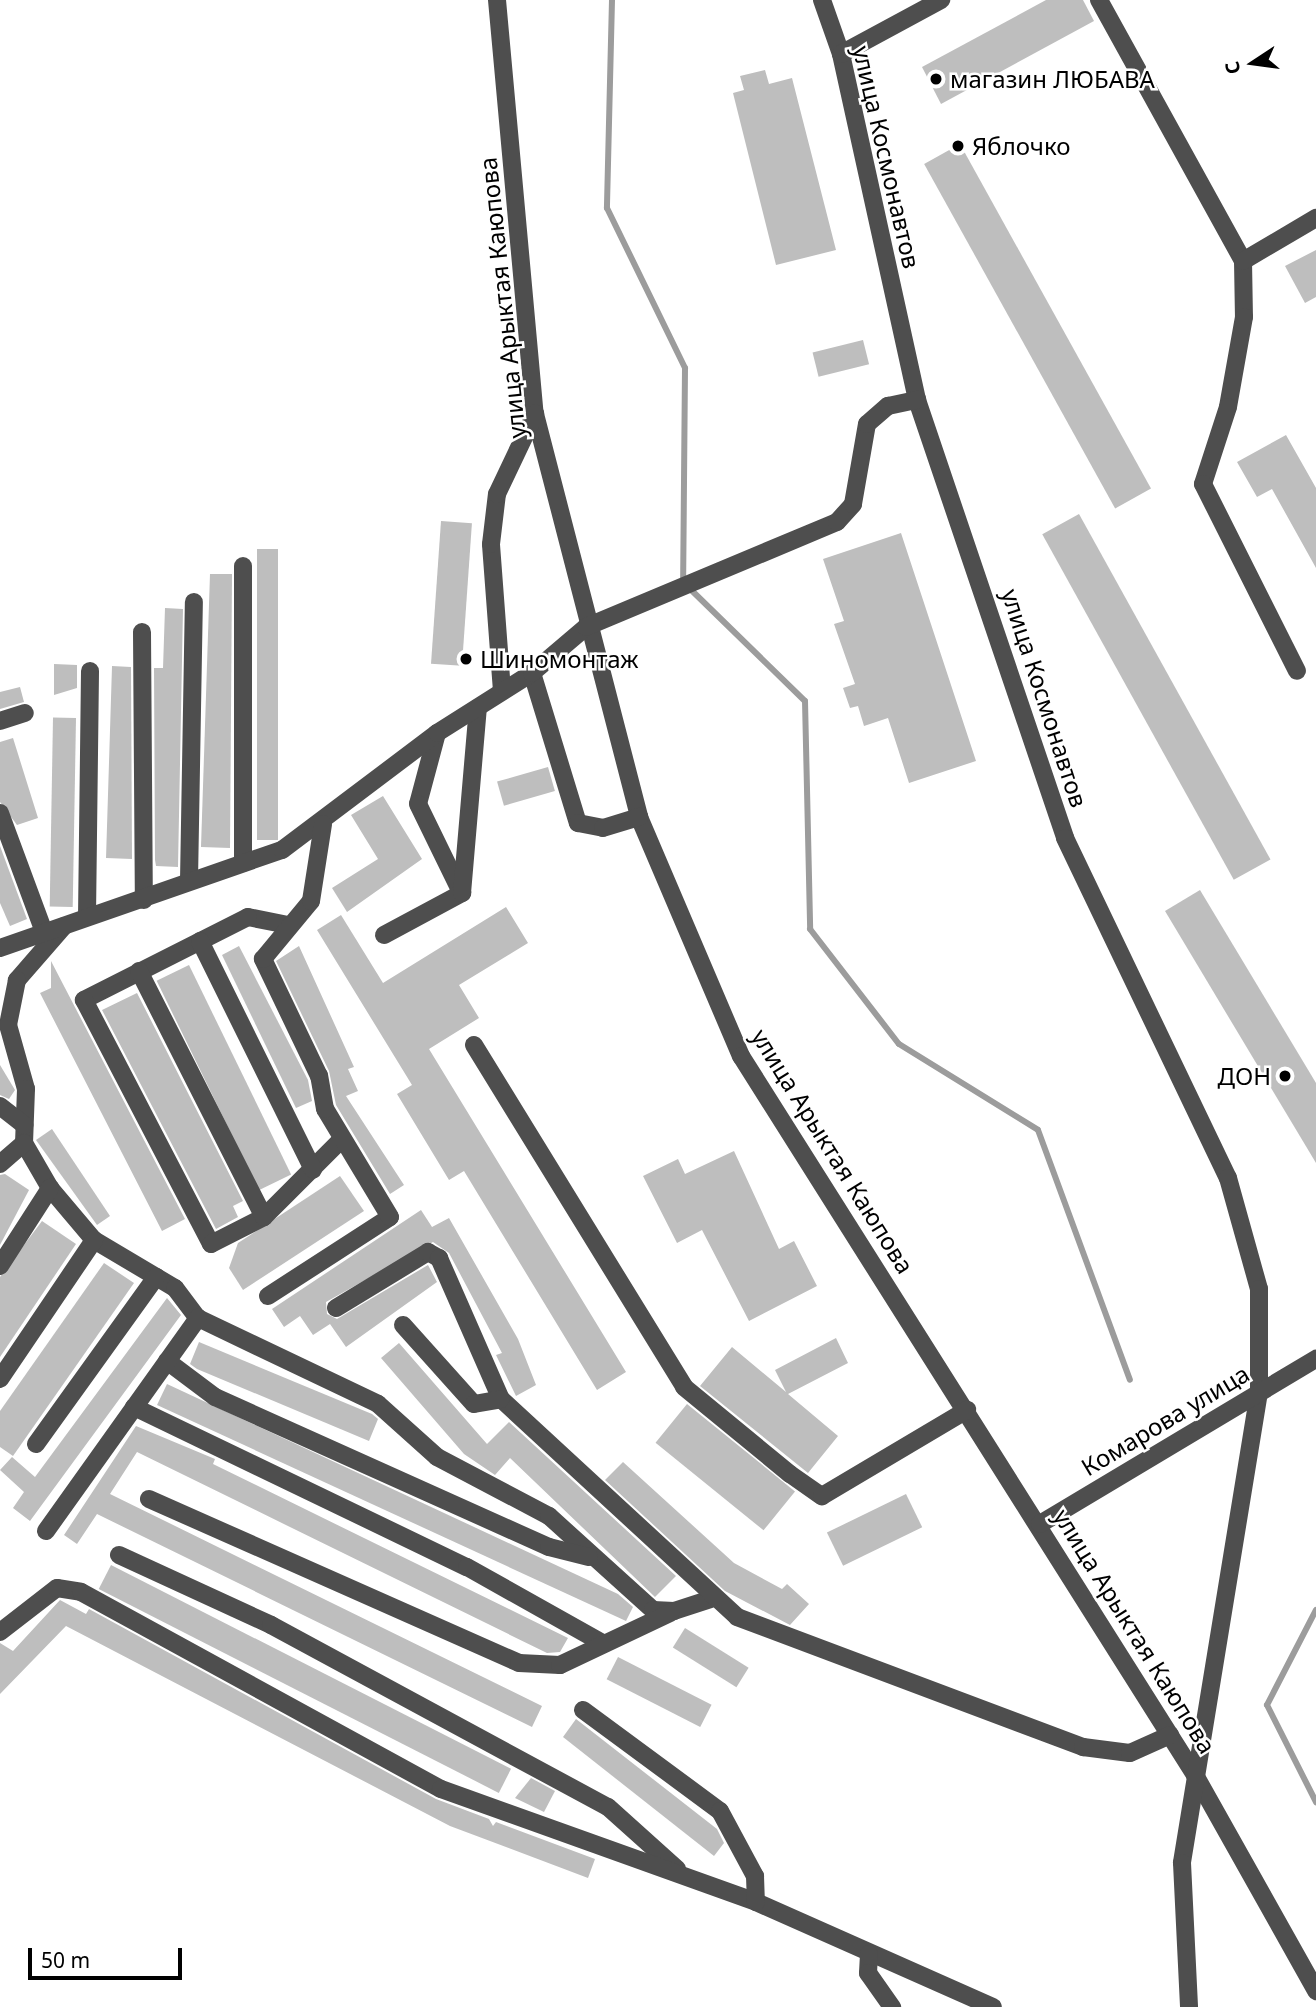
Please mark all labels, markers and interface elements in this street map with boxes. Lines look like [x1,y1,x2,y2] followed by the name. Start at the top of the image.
[1218,28,1288,98] north arrow
[847,43,927,271] street label: улица Космонавтов
[1218,59,1247,77] text: С
[950,65,1155,93] place label: магазин ЛЮБАВА
[928,71,944,87] marker: магазин ЛЮБАВА
[972,132,1070,160] place label: Яблочко
[950,138,966,154] marker: Яблочко
[473,156,531,440] street label: улица Арыктая Каюпова
[996,585,1094,811] street label: улица Космонавтов
[480,645,638,673] place label: Шиномонтаж
[458,651,474,667] marker: Шиномонтаж
[746,1023,920,1279] street label: улица Арыктая Каюпова
[1217,1062,1271,1090] place label: ДОН
[1277,1068,1293,1084] marker: ДОН
[1076,1359,1254,1481] street label: Комарова улица
[1048,1503,1222,1759] street label: улица Арыктая Каюпова
[32,1934,186,1978] scale bar
[41,1946,90,1974] text: 50 m

